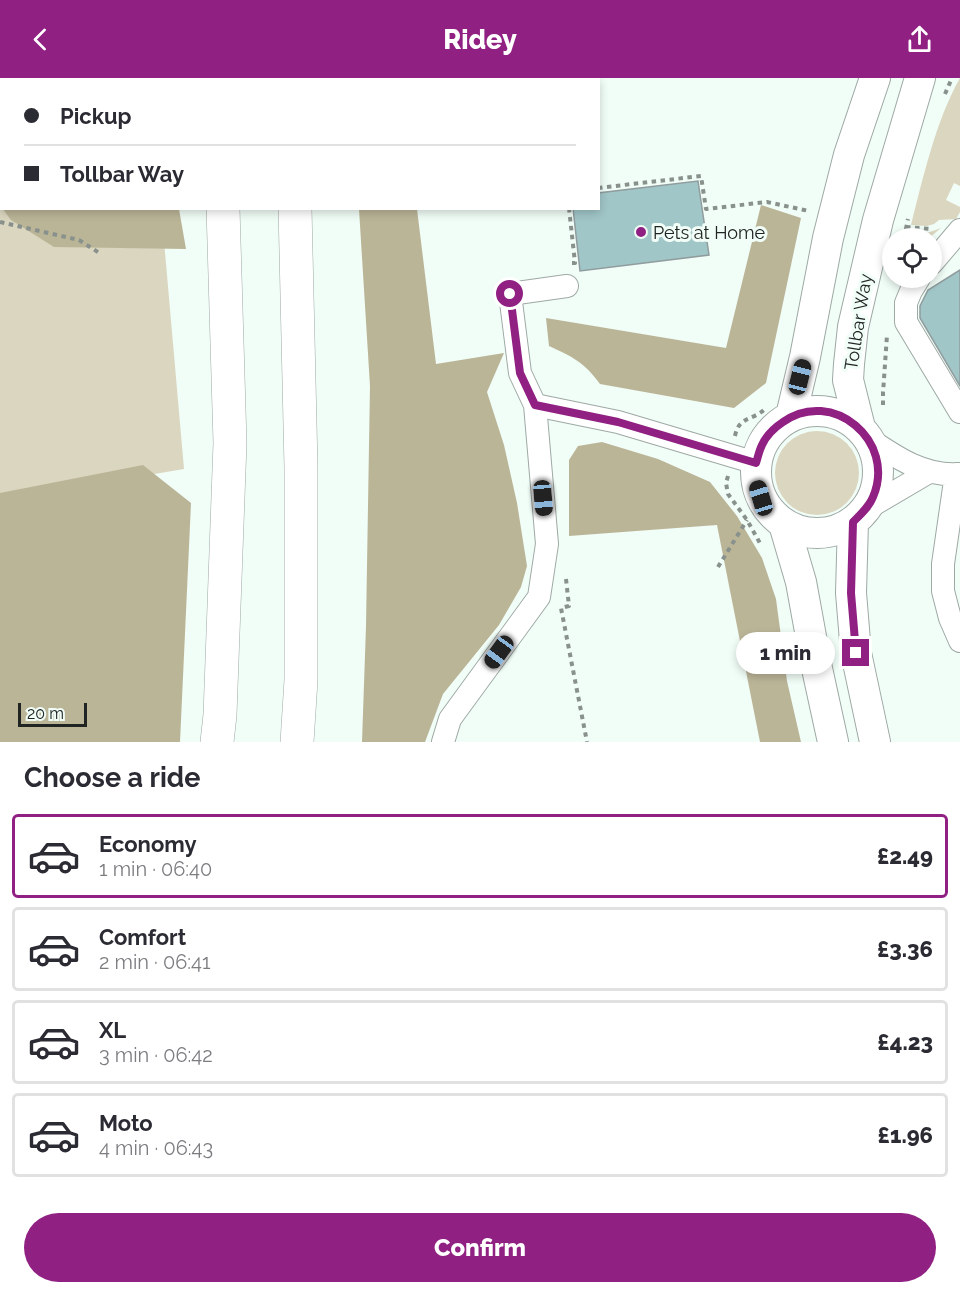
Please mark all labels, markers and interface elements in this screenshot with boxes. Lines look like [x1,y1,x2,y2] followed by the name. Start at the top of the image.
[24,23,57,56] icon: back
[903,23,936,56] icon: share
[443,24,517,55] text: Ridey
[60,103,132,129] text: Pickup
[60,161,184,187] text: Tollbar Way
[653,222,766,243] place label: Pets at Home
[634,225,648,239] marker: Pets at Home
[882,228,942,288] map controls
[882,228,942,288] button: locate
[840,272,876,372] street label: Tollbar Way
[496,280,523,307] route start
[787,357,813,397] car
[747,478,775,518] car
[532,479,554,517] car
[481,632,517,672] car
[736,632,835,674] callout: 1 min
[842,639,869,666] route end
[760,641,811,665] text: 1 min
[18,700,87,728] scale bar
[27,704,64,723] text: 20 m
[24,762,200,793] text: Choose a ride
[27,829,81,883] icon: car
[99,831,197,857] text: Economy
[877,843,933,869] text: £2.49
[99,857,212,881] text: 1 min · 06:40
[27,922,81,976] icon: car
[99,924,186,950] text: Comfort
[877,936,933,962] text: £3.36
[99,950,210,974] text: 2 min · 06:41
[27,1015,81,1069] icon: car
[99,1017,126,1043] text: XL
[877,1029,933,1055] text: £4.23
[99,1043,213,1067] text: 3 min · 06:42
[27,1108,81,1162] icon: car
[99,1110,153,1136] text: Moto
[878,1122,933,1148] text: £1.96
[99,1136,213,1160] text: 4 min · 06:43
[24,1213,936,1282] button: Confirm

